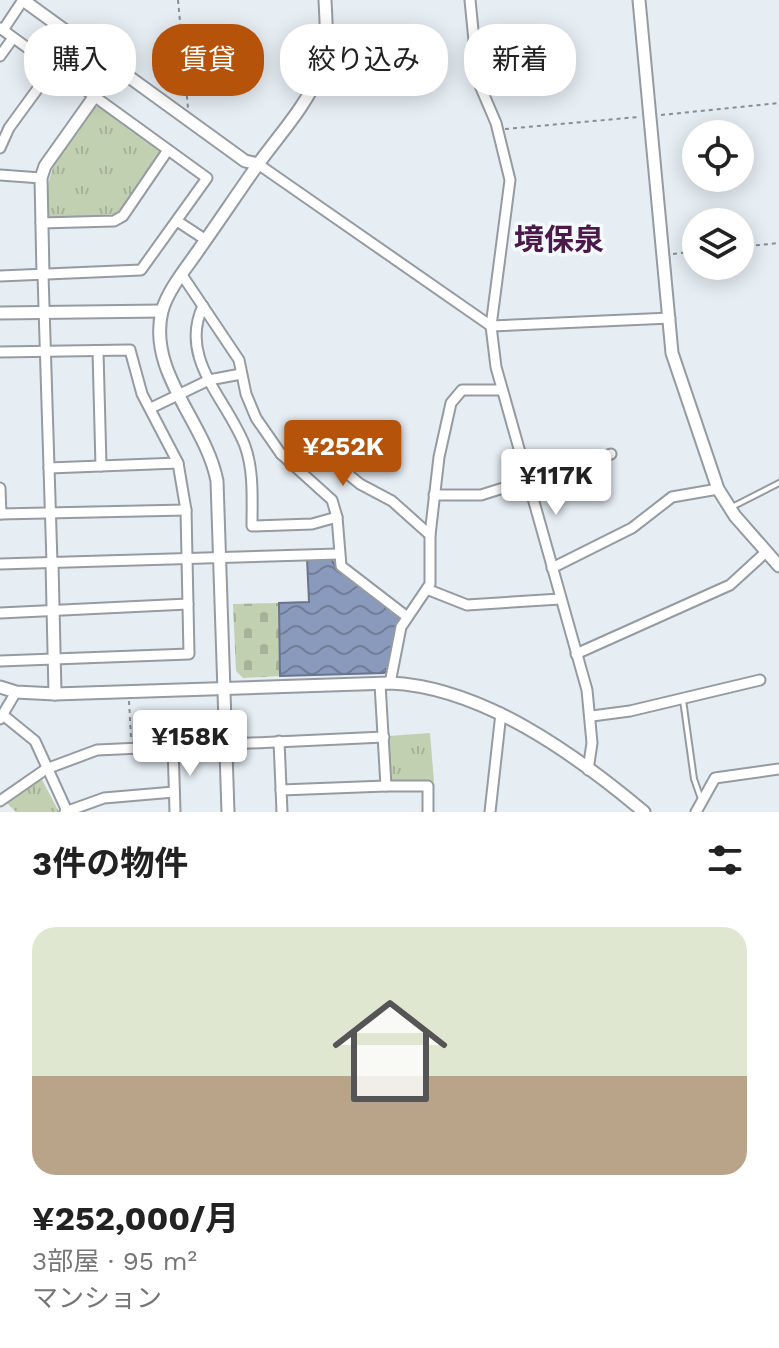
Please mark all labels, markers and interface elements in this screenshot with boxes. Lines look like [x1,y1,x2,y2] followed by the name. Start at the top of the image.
[24,24,136,96] chip: 購入
[152,24,264,96] chip: 賃貸
[280,24,448,96] chip: 絞り込み
[464,24,576,96] chip: 新着
[682,120,754,280] map controls
[682,120,754,192] button: locate
[682,208,754,280] button: layers
[514,222,604,257] district label: 境保泉
[287,420,399,488] pin: ¥252K
[302,431,384,461] text: ¥252K
[500,449,612,517] pin: ¥117K
[519,460,593,490] text: ¥117K
[134,710,246,778] pin: ¥158K
[151,721,229,751] text: ¥158K
[703,838,747,882] icon: filters
[32,843,188,883] text: 3件の物件
[318,979,462,1123] icon: home
[32,1198,239,1238] text: ¥252,000/月
[32,1246,197,1276] text: 3部屋 · 95 m²
[32,1283,162,1313] text: マンション

